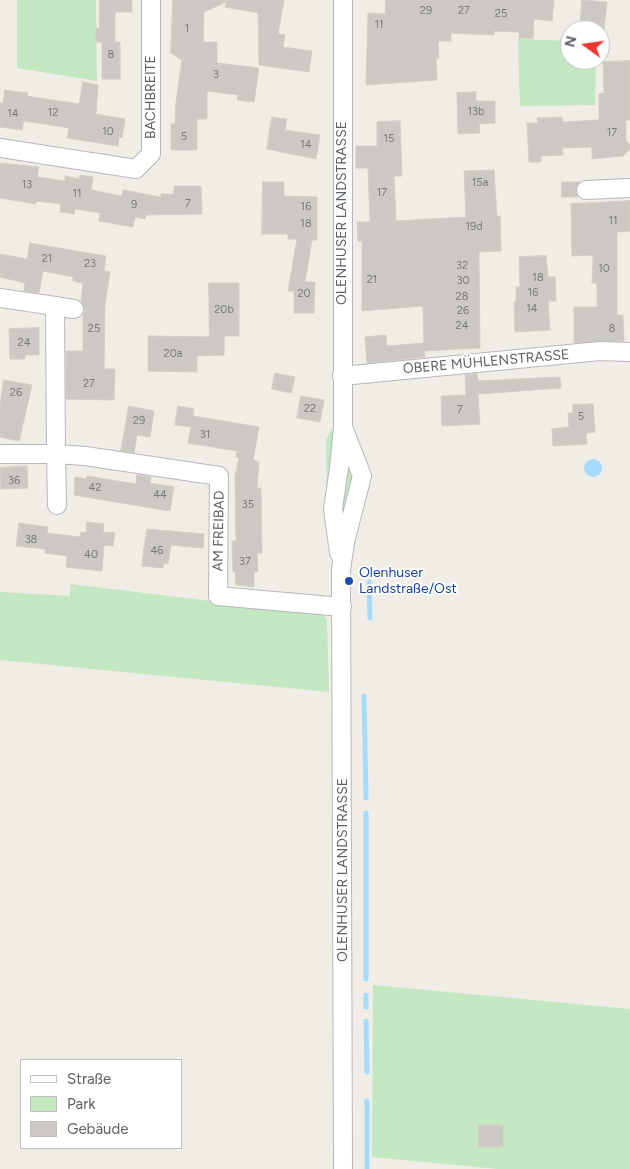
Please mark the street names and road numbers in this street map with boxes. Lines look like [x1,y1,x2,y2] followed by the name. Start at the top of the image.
[143,55,159,139] street label: BACHBREITE
[334,121,350,305] street label: OLENHUSER LANDSTRASSE
[402,346,570,378] street label: OBERE MÜHLENSTRASSE
[210,490,228,572] street label: AM FREIBAD
[335,778,351,962] street label: OLENHUSER LANDSTRASSE

